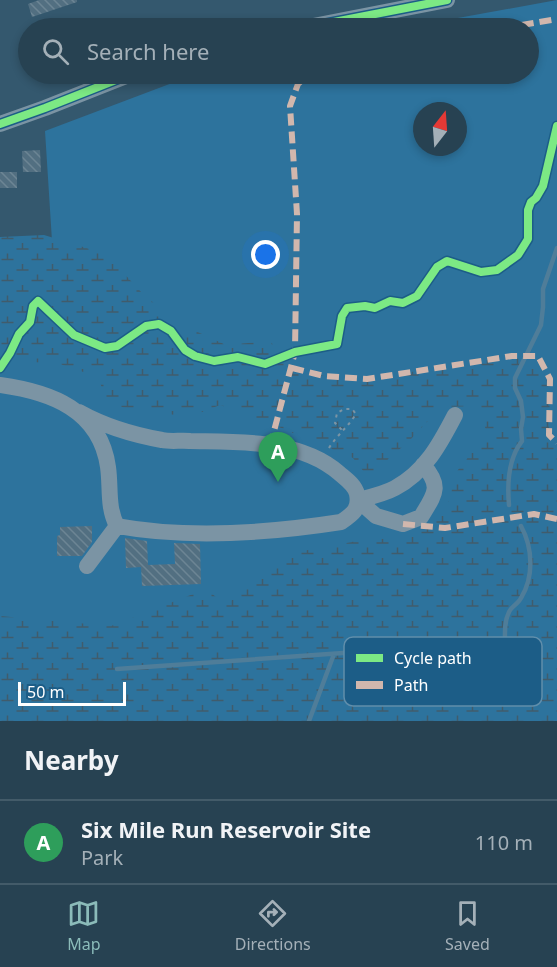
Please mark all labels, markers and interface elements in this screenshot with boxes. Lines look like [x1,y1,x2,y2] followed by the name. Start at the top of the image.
[18,18,539,84] search box
[39,35,72,68] icon: search
[87,36,209,66] text: Search here
[413,102,467,156] north arrow
[251,240,280,269] your location
[258,432,298,482] pin: A
[344,637,542,706] legend
[394,647,472,669] text: Cycle path
[394,674,428,696] text: Path
[18,679,126,706] scale bar
[27,681,64,703] text: 50 m
[24,742,119,778] text: Nearby
[81,814,371,844] text: Six Mile Run Reservoir Site
[37,829,50,856] text: A
[475,829,533,856] text: 110 m
[81,844,123,871] text: Park
[67,897,100,955] tab: Map
[235,897,311,955] tab: Directions
[445,897,490,955] tab: Saved

